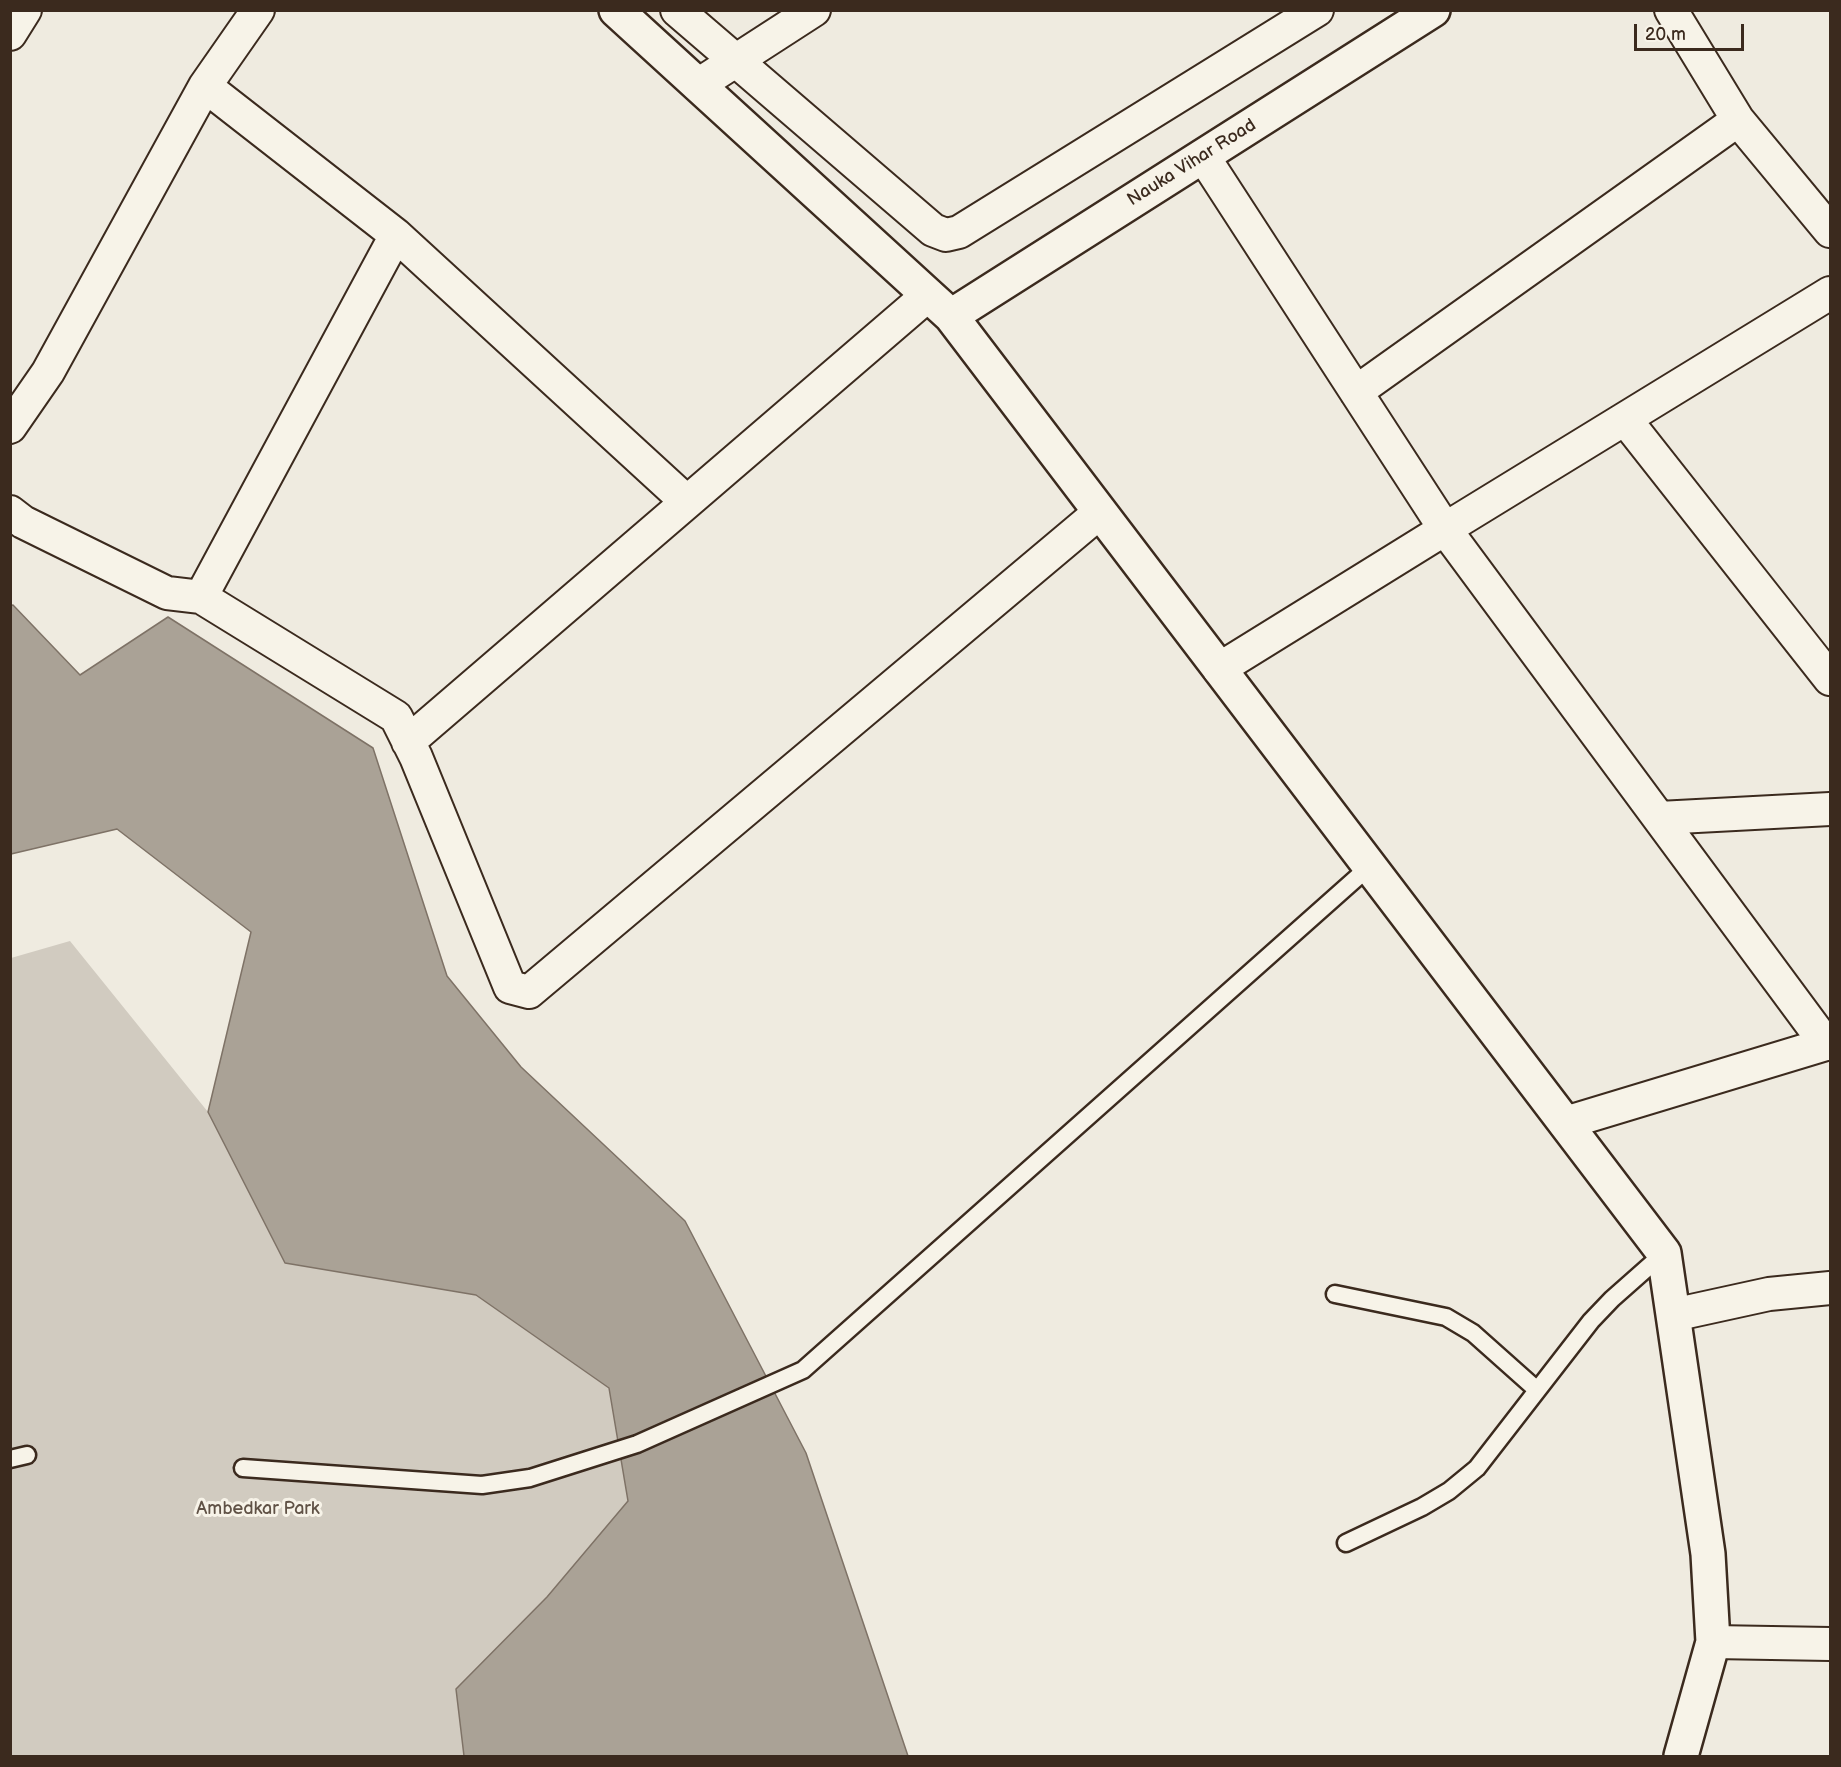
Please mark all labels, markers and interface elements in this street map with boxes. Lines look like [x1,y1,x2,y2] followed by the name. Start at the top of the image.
[1637,12,1746,50] scale bar
[1645,24,1686,45] text: 20 m
[1124,115,1260,211] street label: Nauka Vihar Road
[196,1498,320,1520] park label: Ambedkar Park

